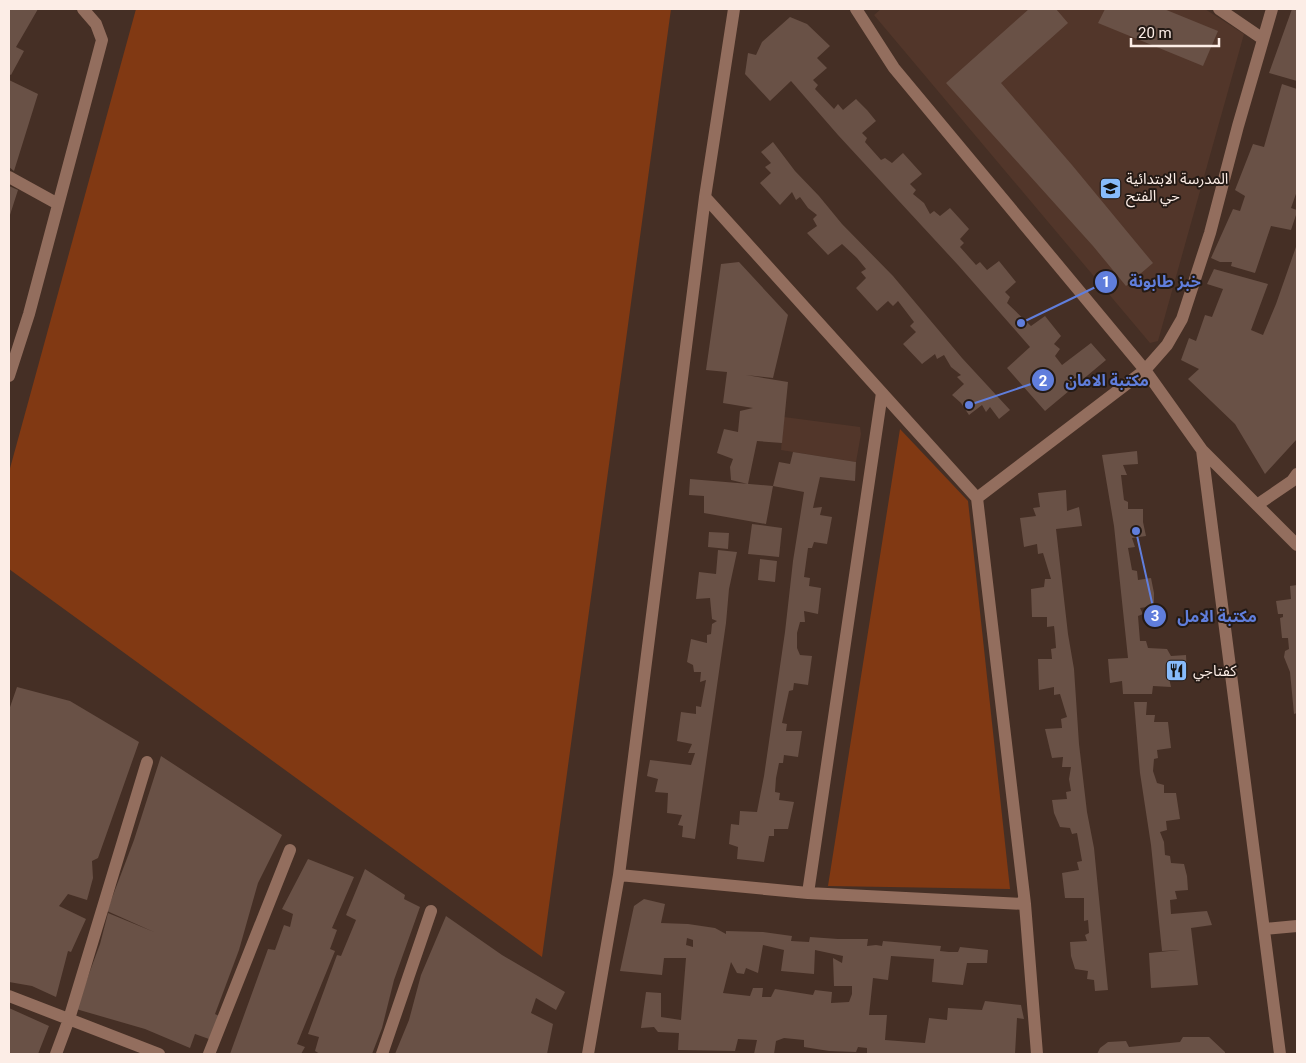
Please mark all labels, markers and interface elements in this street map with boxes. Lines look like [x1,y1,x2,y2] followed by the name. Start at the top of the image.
[1131,15,1218,47] scale bar
[1138,24,1172,42] text: 20 m
[1126,170,1228,208] place label: المدرسة الابتدائية حي الفتح
[1098,176,1122,200] school or university icon: المدرسة الابتدائية حي الفتح
[1094,266,1211,297] callout: خبز طابونة
[1129,272,1201,291] text: خبز طابونة
[1102,273,1110,291] text: 1
[1030,365,1159,396] callout: مكتبة الامان
[1065,371,1149,390] text: مكتبة الامان
[1039,372,1048,390] text: 2
[1142,601,1267,632] callout: مكتبة الامل
[1151,607,1159,625] text: 3
[1177,607,1257,626] text: مكتبة الامل
[1165,659,1189,683] restaurant icon: كفتاجي
[1193,662,1237,682] place label: كفتاجي

